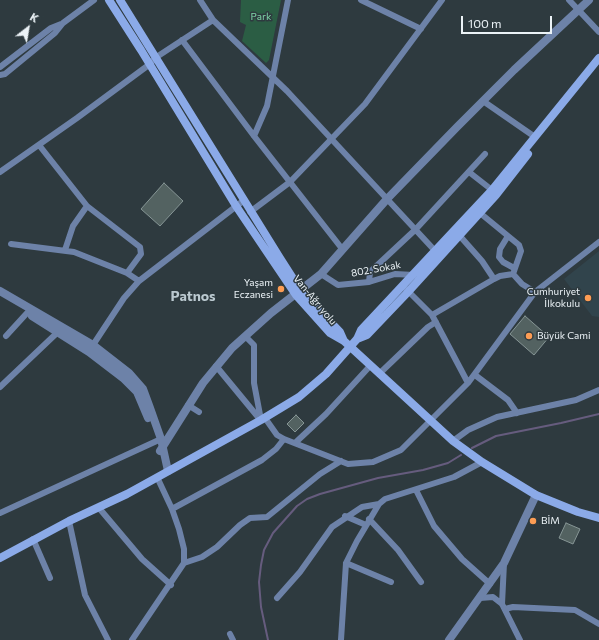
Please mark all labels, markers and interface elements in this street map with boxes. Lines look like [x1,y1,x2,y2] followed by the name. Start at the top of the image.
[8,8,48,48] north arrow
[463,8,554,34] scale bar
[28,10,41,25] text: K
[251,11,271,23] park label: Park
[468,16,502,30] text: 100 m
[350,259,402,279] street label: 802. Sokak
[291,273,339,327] street label: Van-Ağrı yolu
[234,277,273,300] place label: Yaşam Eczanesi
[276,284,286,294] marker: Yaşam Eczanesi
[527,286,580,310] place label: Cumhuriyet İlkokulu
[170,288,216,304] district label: Patnos
[583,293,593,303] marker: Cumhuriyet İlkokulu
[537,330,591,342] place label: Büyük Cami
[524,331,534,341] marker: Büyük Cami
[541,515,560,527] place label: BİM
[528,516,538,526] marker: BİM

